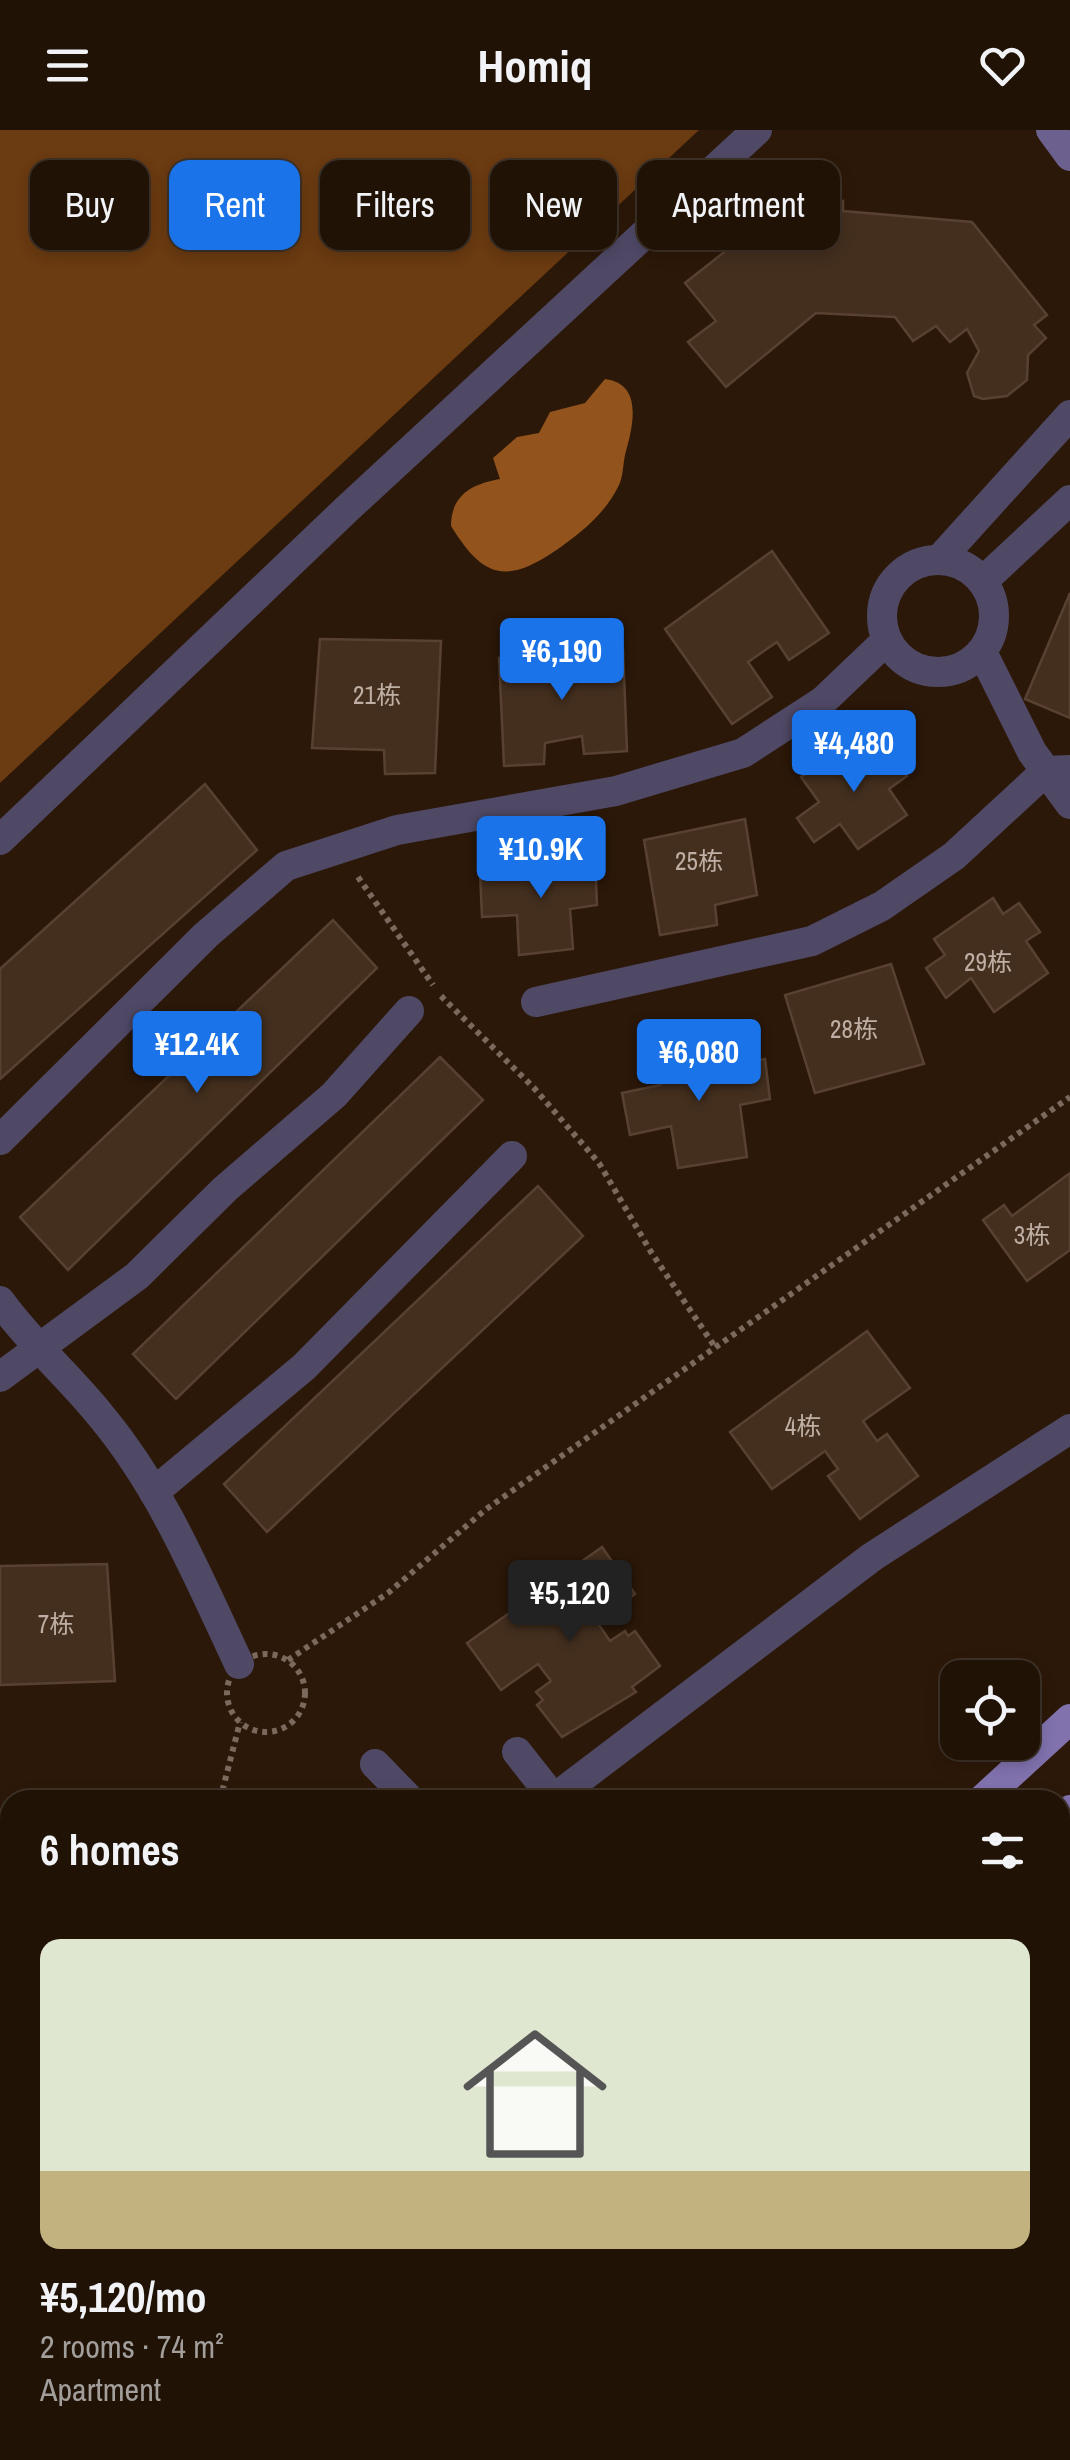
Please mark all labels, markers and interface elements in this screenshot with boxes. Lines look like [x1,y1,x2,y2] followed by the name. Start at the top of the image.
[478,35,592,96] text: Homiq
[40,38,95,93] icon: menu
[975,38,1030,93] icon: heart
[30,160,149,250] chip: Buy
[169,160,300,250] chip: Rent
[320,160,470,250] chip: Filters
[490,160,617,250] chip: New
[637,160,840,250] chip: Apartment
[481,618,643,703] pin: ¥6,190
[522,629,602,672] text: ¥6,190
[353,678,401,712] house number: 21栋
[773,710,935,795] pin: ¥4,480
[814,721,894,764] text: ¥4,480
[460,816,622,901] pin: ¥10.9K
[499,827,583,870] text: ¥10.9K
[675,844,723,878] house number: 25栋
[964,945,1012,979] house number: 29栋
[116,1011,278,1096] pin: ¥12.4K
[830,1012,878,1046] house number: 28栋
[618,1019,780,1104] pin: ¥6,080
[155,1022,239,1065] text: ¥12.4K
[659,1030,739,1073] text: ¥6,080
[1014,1218,1050,1252] house number: 3栋
[785,1409,821,1443] house number: 4栋
[489,1560,651,1645] pin: ¥5,120
[530,1571,610,1614] text: ¥5,120
[38,1607,74,1641] house number: 7栋
[940,1660,1040,1760] map controls
[940,1660,1040,1760] button: locate
[40,1822,180,1878] text: 6 homes
[975,1823,1030,1878] icon: filters
[445,2004,625,2184] icon: home
[40,2269,207,2325] text: ¥5,120/mo
[40,2325,224,2368] text: 2 rooms · 74 m²
[40,2368,161,2411] text: Apartment

